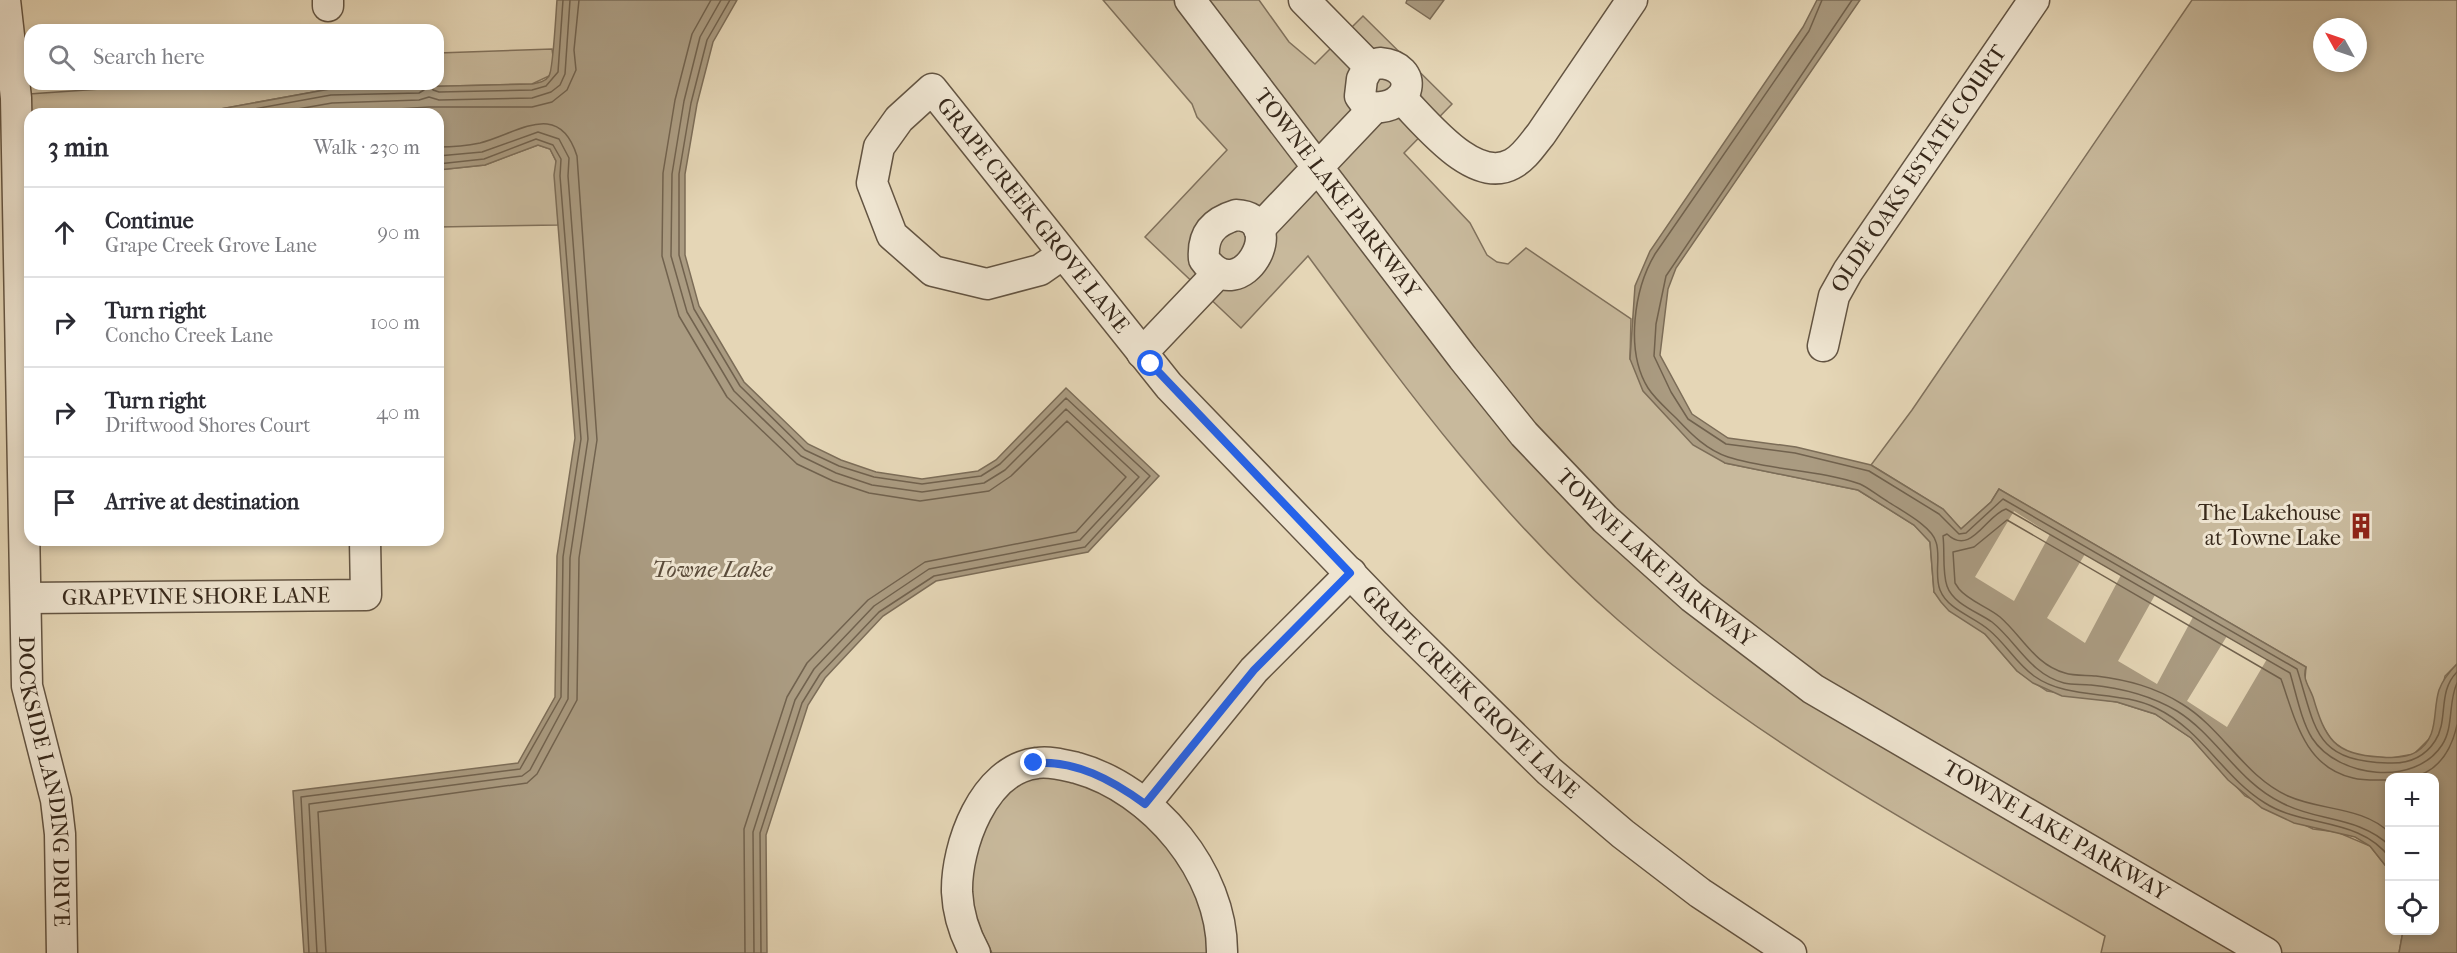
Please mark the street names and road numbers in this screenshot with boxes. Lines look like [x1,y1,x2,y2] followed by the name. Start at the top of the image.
[1826,39,2013,297] street label: OLDE OAKS ESTATE COURT
[1249,83,1426,304] street label: TOWNE LAKE PARKWAY
[931,92,1135,338] street label: GRAPE CREEK GROVE LANE
[1551,463,1761,654] street label: TOWNE LAKE PARKWAY
[1356,580,1585,804] street label: GRAPE CREEK GROVE LANE
[62,582,330,611] street label: GRAPEVINE SHORE LANE
[13,636,75,927] street label: DOCKSIDE LANDING DRIVE
[1938,755,2174,907] street label: TOWNE LAKE PARKWAY

